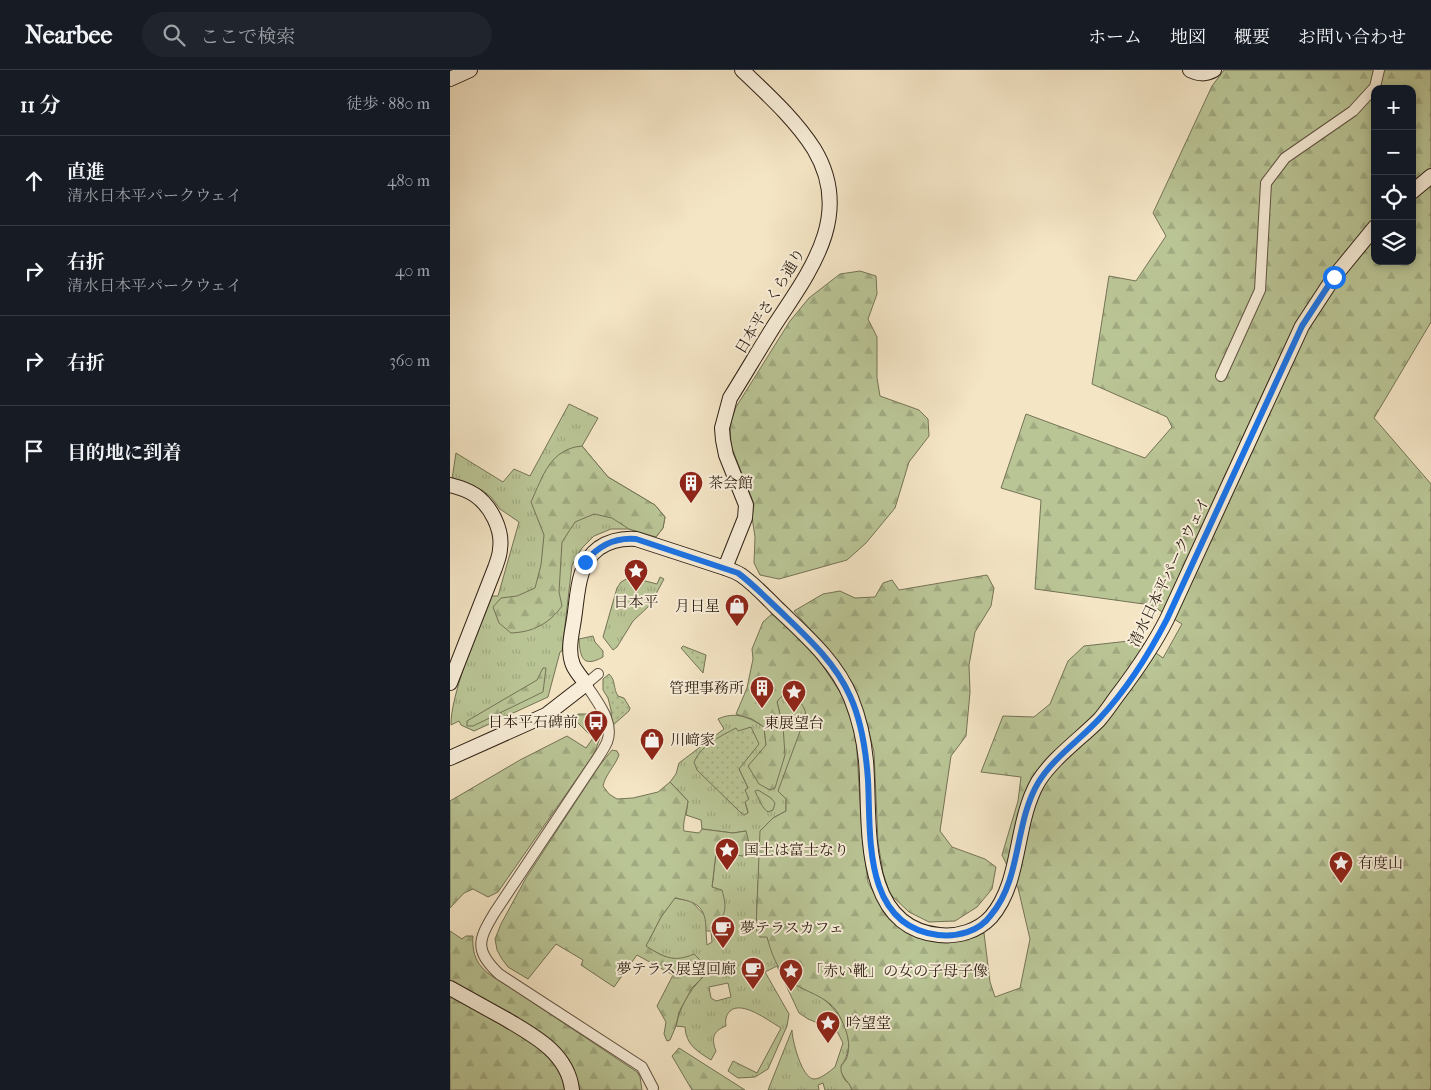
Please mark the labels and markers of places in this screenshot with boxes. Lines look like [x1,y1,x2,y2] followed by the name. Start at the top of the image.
[678,470,704,504] building icon: 茶会館
[708,474,753,492] place label: 茶会館
[623,558,649,592] place icon: 日本平
[613,593,659,611] place label: 日本平
[724,593,750,627] shop icon: 月日星
[675,597,720,615] place label: 月日星
[749,675,775,709] building icon: 管理事務所
[669,679,744,697] place label: 管理事務所
[781,679,807,713] place icon: 東展望台
[583,709,609,743] bus stop icon: 日本平石碑前
[488,713,578,731] place label: 日本平石碑前
[764,714,824,732] place label: 東展望台
[639,727,665,761] shop icon: 川﨑家
[670,731,715,749] place label: 川﨑家
[714,837,740,871] place icon: 国土は富士なり
[744,841,849,859] place label: 国土は富士なり
[1328,850,1354,884] place icon: 有度山
[1358,854,1403,872] place label: 有度山
[710,915,736,949] cafe icon: 夢テラスカフェ
[740,919,844,937] place label: 夢テラスカフェ
[740,956,766,990] cafe icon: 夢テラス展望回廊
[778,958,804,992] place icon: 「赤い靴」の女の子母子像
[616,960,736,978] place label: 夢テラス展望回廊
[808,962,988,980] place label: 「赤い靴」の女の子母子像
[815,1010,841,1044] place icon: 吟望堂
[846,1014,891,1032] place label: 吟望堂

